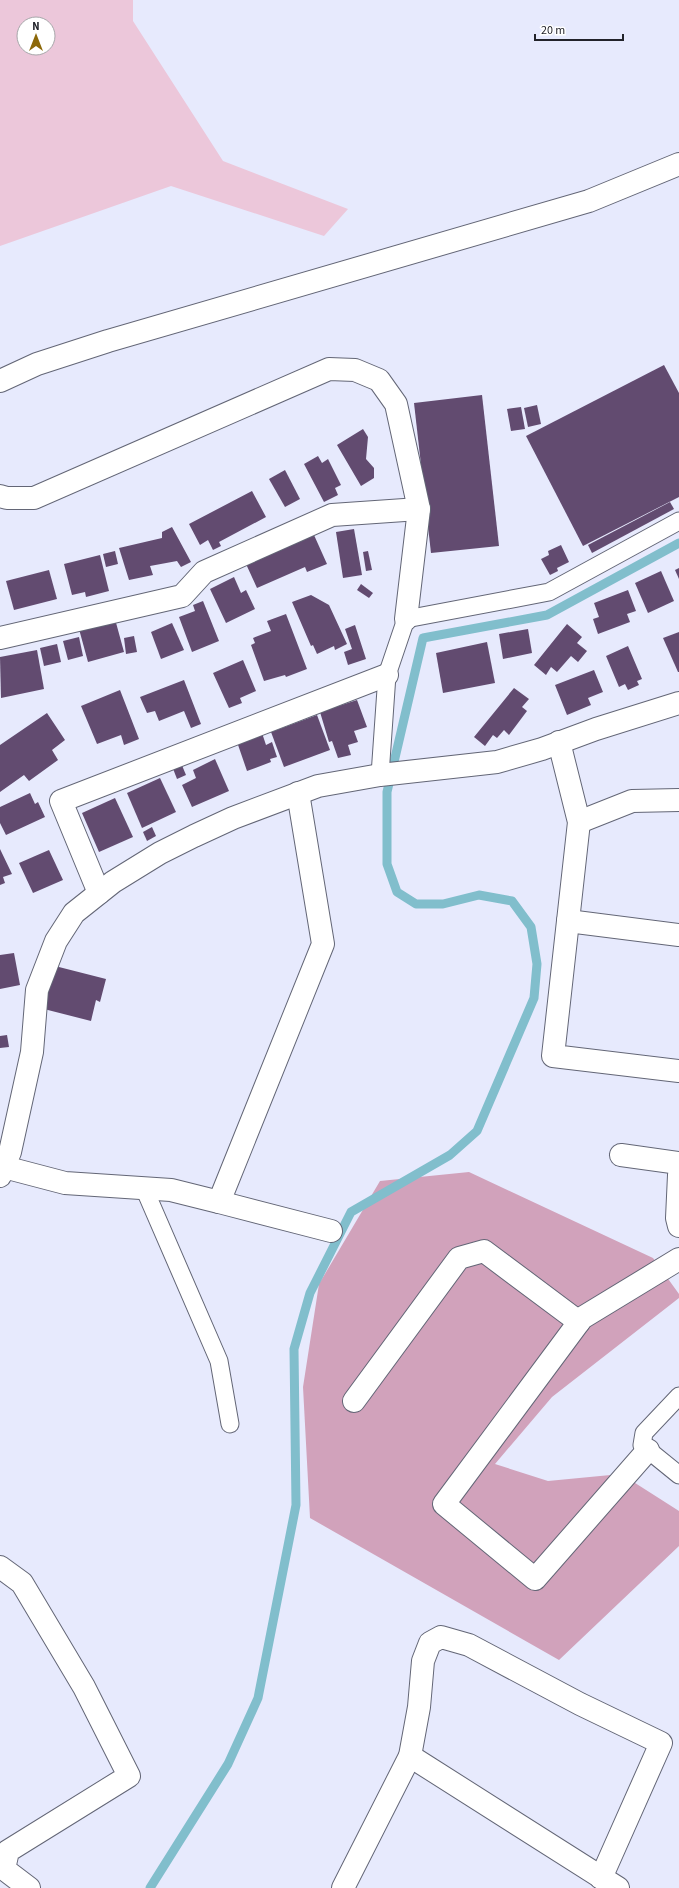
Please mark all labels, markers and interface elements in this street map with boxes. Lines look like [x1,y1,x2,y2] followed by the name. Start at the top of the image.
[16,16,56,56] north arrow
[535,16,623,42] scale bar
[32,19,40,34] text: N
[541,22,565,39] text: 20 m

